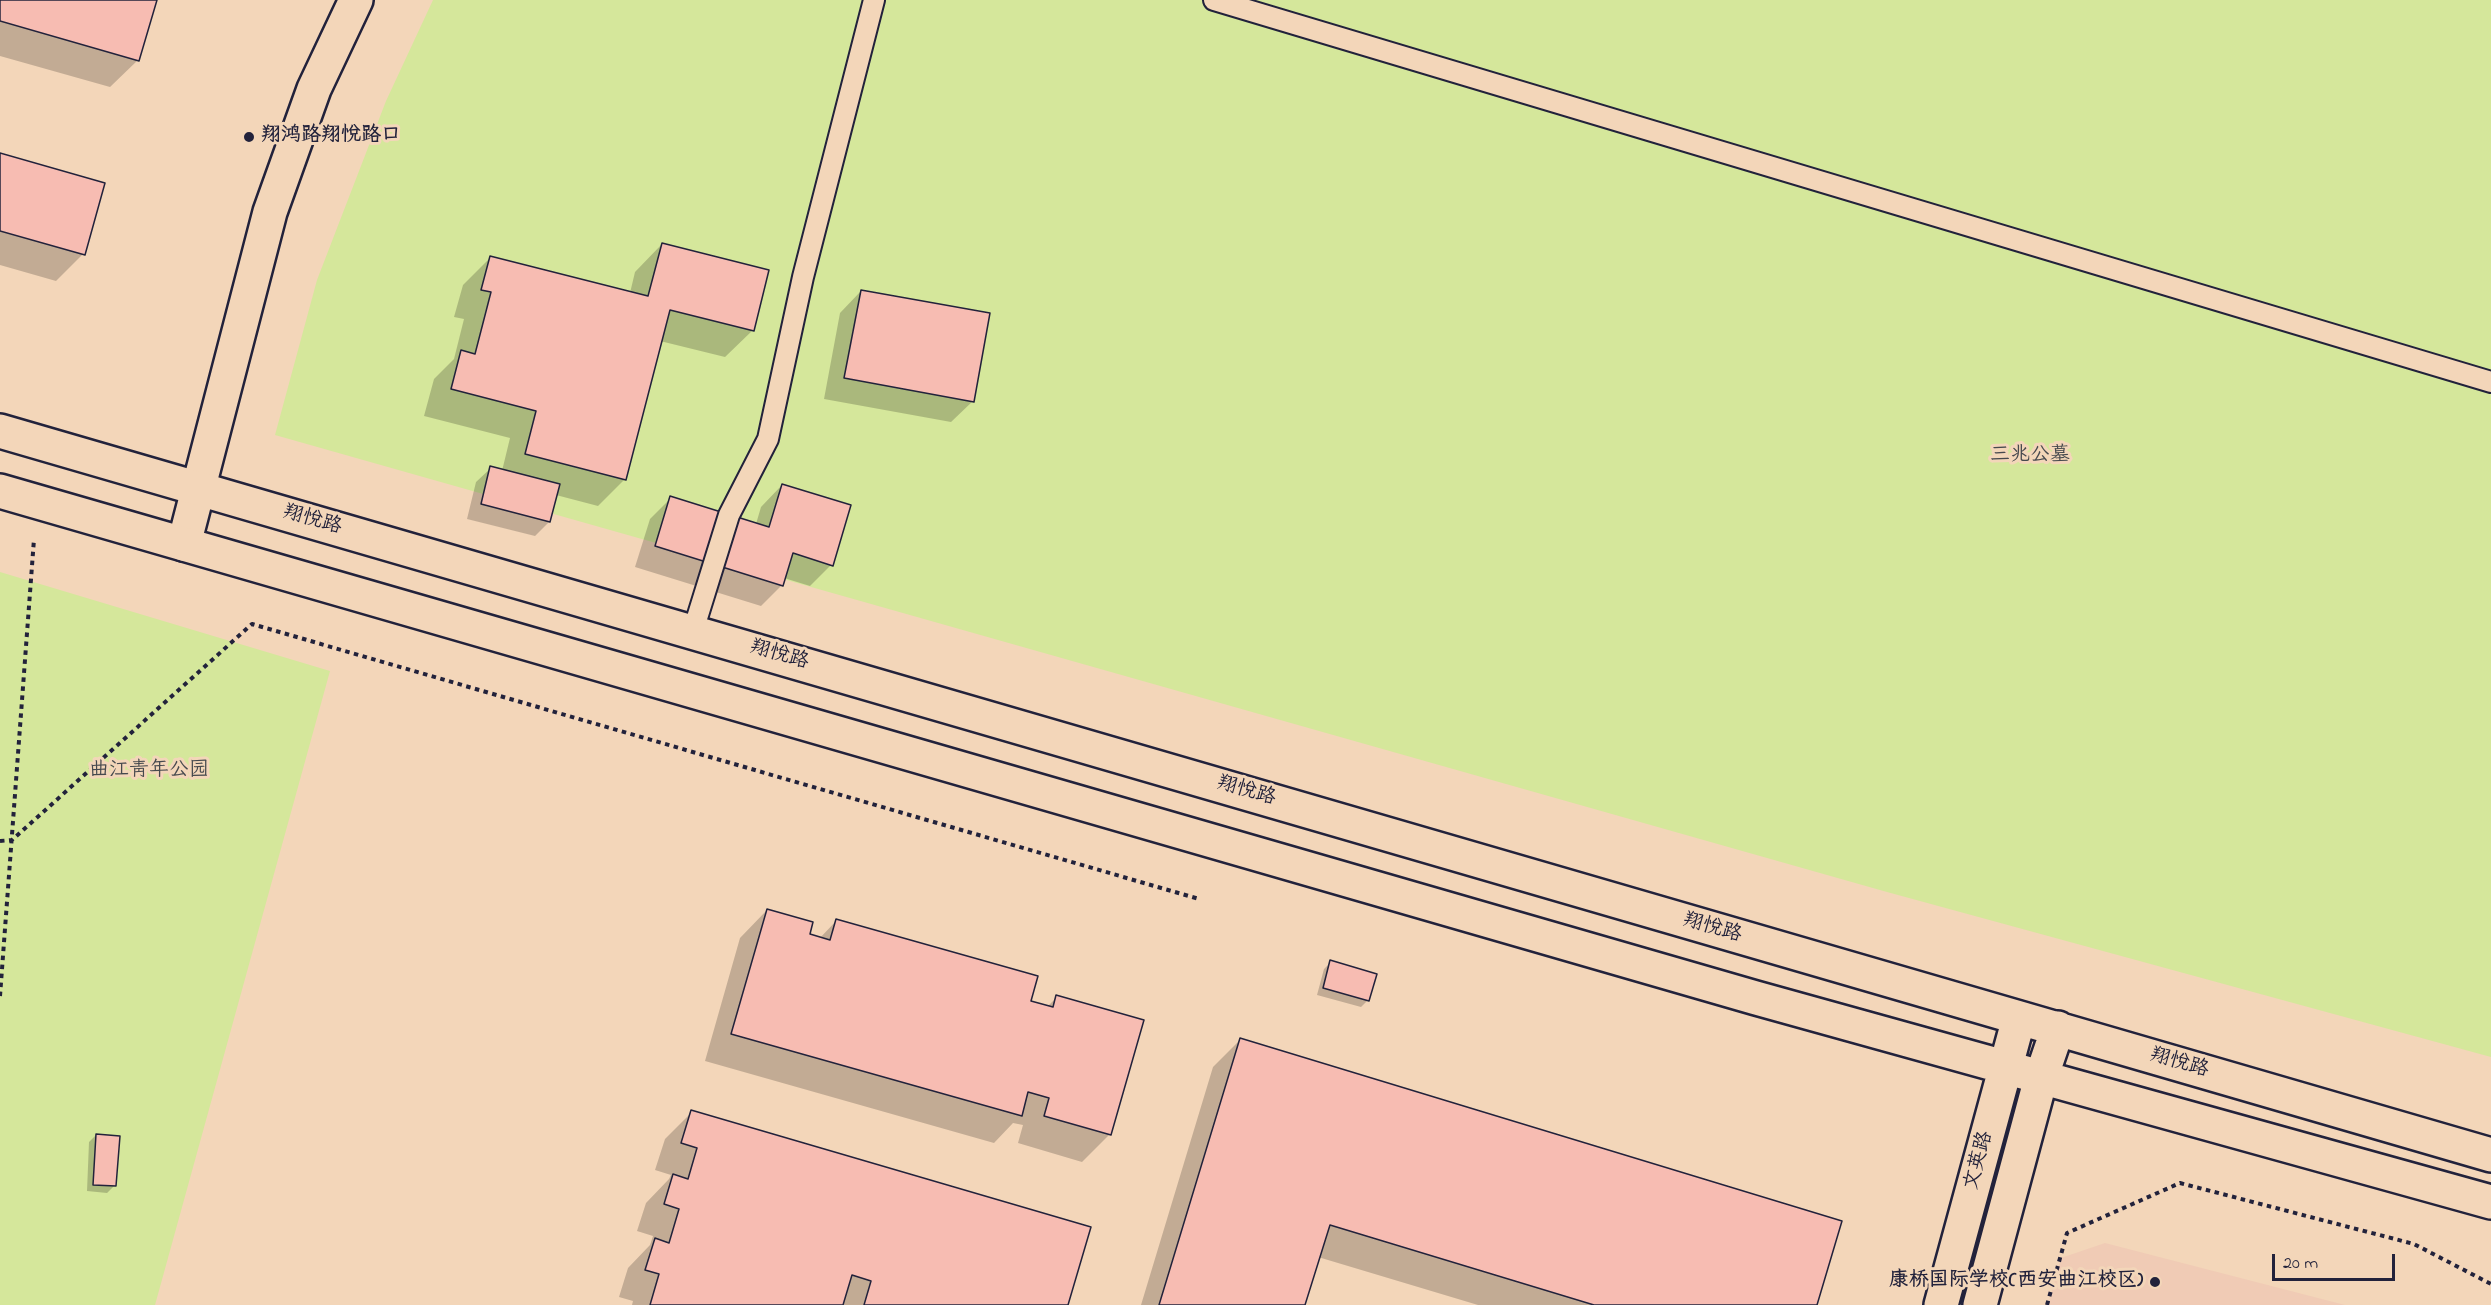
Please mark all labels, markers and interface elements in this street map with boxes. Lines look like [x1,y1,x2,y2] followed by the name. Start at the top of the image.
[261,125,401,149] place label: 翔鸿路翔悦路口
[242,130,256,144] marker: 翔鸿路翔悦路口
[1990,445,2070,469] park label: 三兆公墓
[280,501,344,541] street label: 翔悦路
[747,636,811,676] street label: 翔悦路
[89,760,209,784] park label: 曲江青年公园
[1214,772,1278,812] street label: 翔悦路
[1680,909,1744,949] street label: 翔悦路
[2147,1044,2211,1084] street label: 翔悦路
[1961,1129,1999,1193] street label: 文英路
[2275,1242,2398,1280] scale bar
[2283,1251,2318,1277] text: 20 m
[1889,1270,2143,1294] place label: 康桥国际学校(西安曲江校区)
[2148,1275,2162,1289] marker: 康桥国际学校(西安曲江校区)

